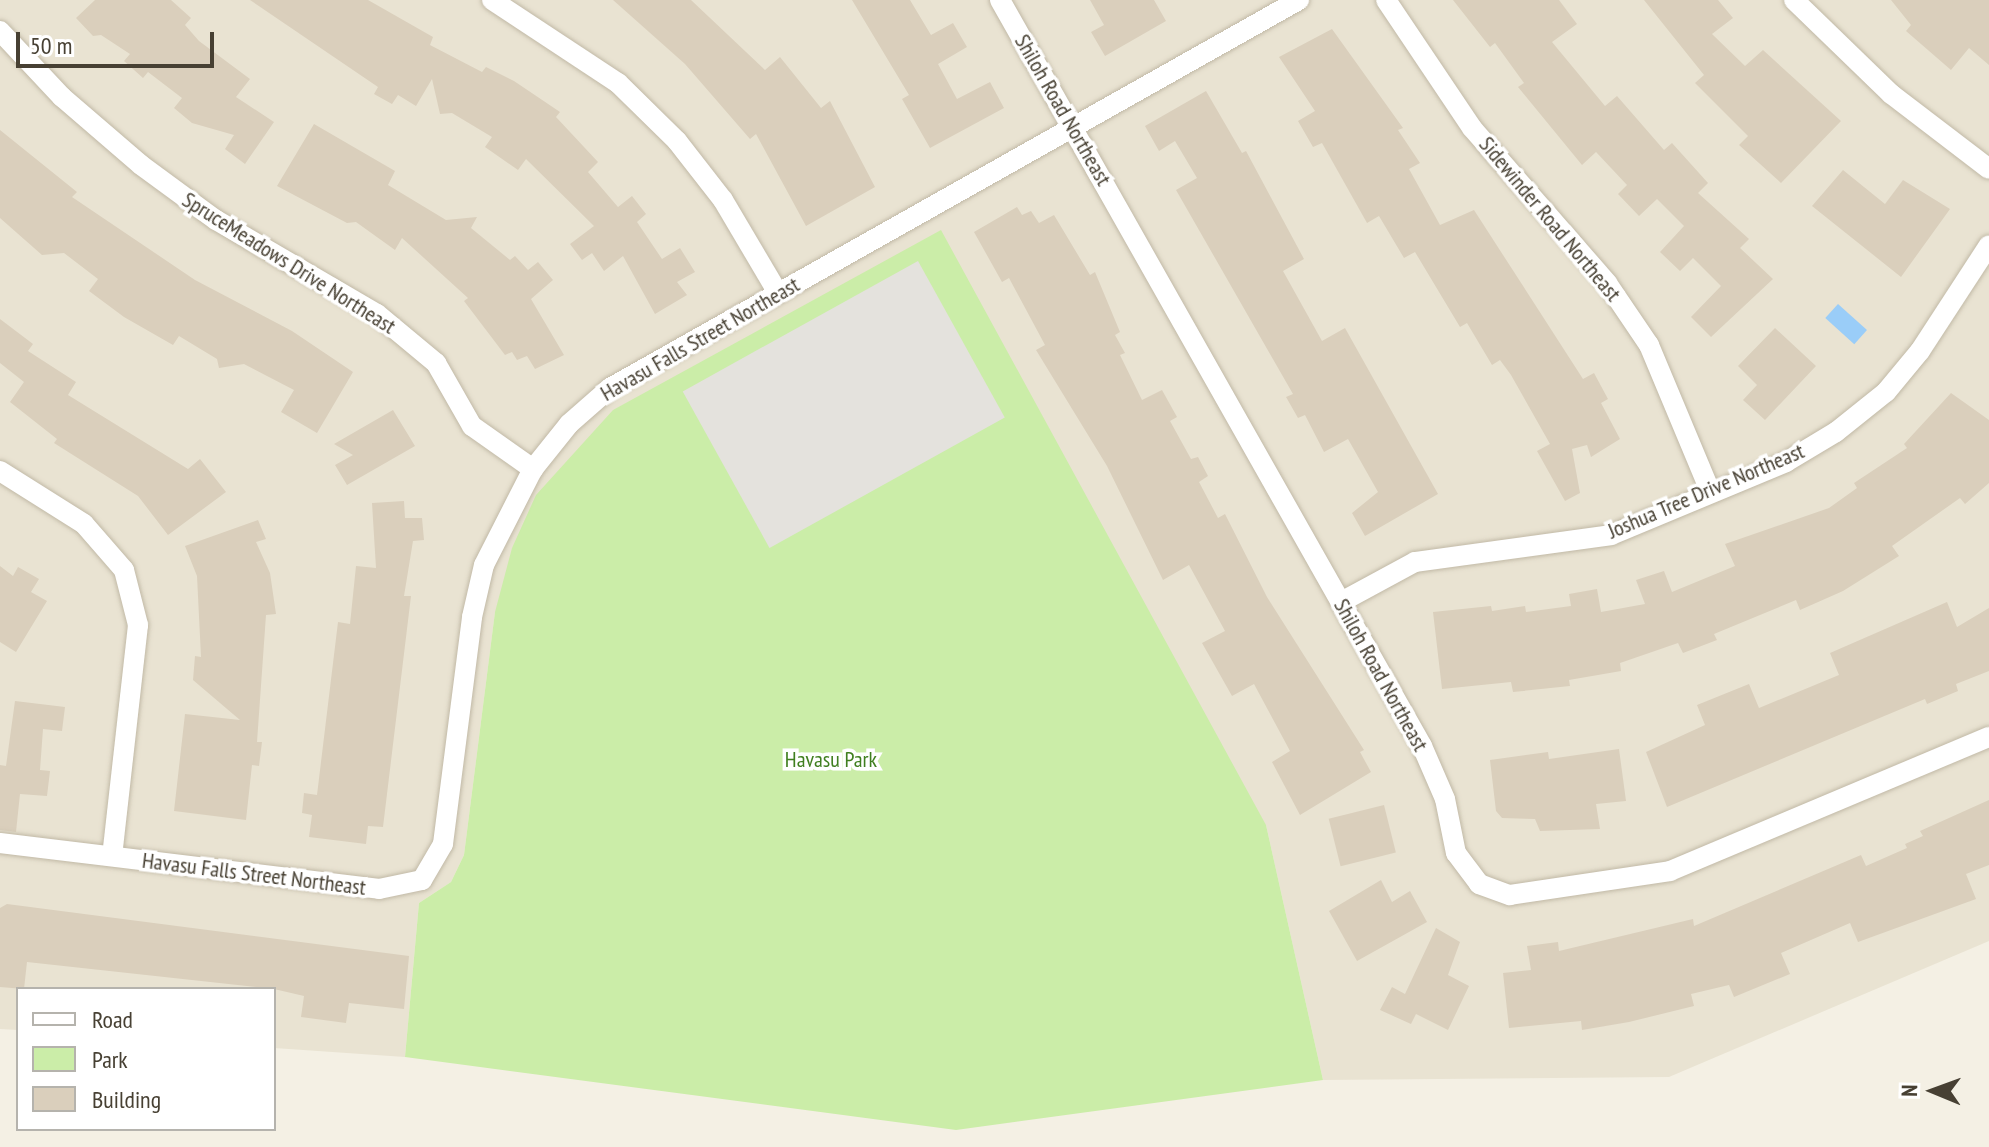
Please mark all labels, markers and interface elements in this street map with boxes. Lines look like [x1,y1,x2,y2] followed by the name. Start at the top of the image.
[20,16,218,66] scale bar
[30,30,72,61] text: 50 m
[1009,30,1117,190] street label: Shiloh Road Northeast
[1474,131,1626,307] street label: Sidewinder Road Northeast
[177,186,401,340] street label: SpruceMeadows Drive Northeast
[596,271,804,407] street label: Havasu Falls Street Northeast
[1604,438,1808,544] street label: Joshua Tree Drive Northeast
[1328,594,1434,756] street label: Shiloh Road Northeast
[785,747,877,773] park label: Havasu Park
[141,847,367,901] street label: Havasu Falls Street Northeast
[16,987,276,1131] legend
[92,1004,133,1035] text: Road
[92,1044,128,1075] text: Park
[1893,1051,1973,1131] north arrow
[92,1084,161,1115] text: Building
[1895,1084,1923,1097] text: N

